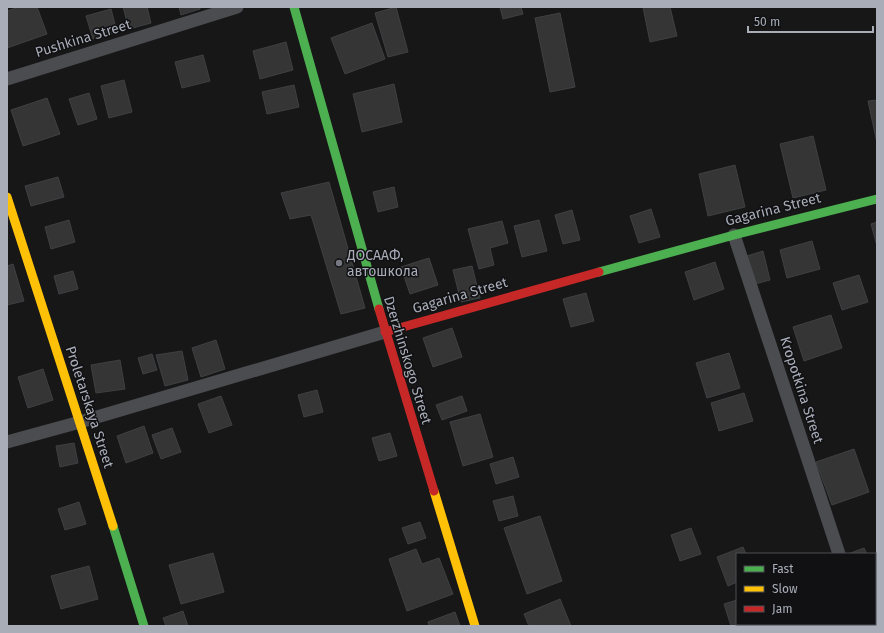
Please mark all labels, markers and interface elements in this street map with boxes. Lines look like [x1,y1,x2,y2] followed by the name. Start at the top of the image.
[748,8,873,34] scale bar
[754,15,780,29] text: 50 m
[33,16,134,61] street label: Pushkina Street
[724,189,824,230] street label: Gagarina Street
[346,247,418,280] place label: ДОСААФ, автошкола
[334,258,344,268] marker: ДОСААФ, автошкола
[411,274,510,317] street label: Gagarina Street
[380,294,435,427] street label: Dzerzhinskogo Street
[776,334,827,447] street label: Kropotkina Street
[62,344,118,471] street label: Proletarskaya Street
[736,553,876,625] legend
[772,562,794,576] text: Fast
[772,582,798,596] text: Slow
[772,602,792,616] text: Jam

